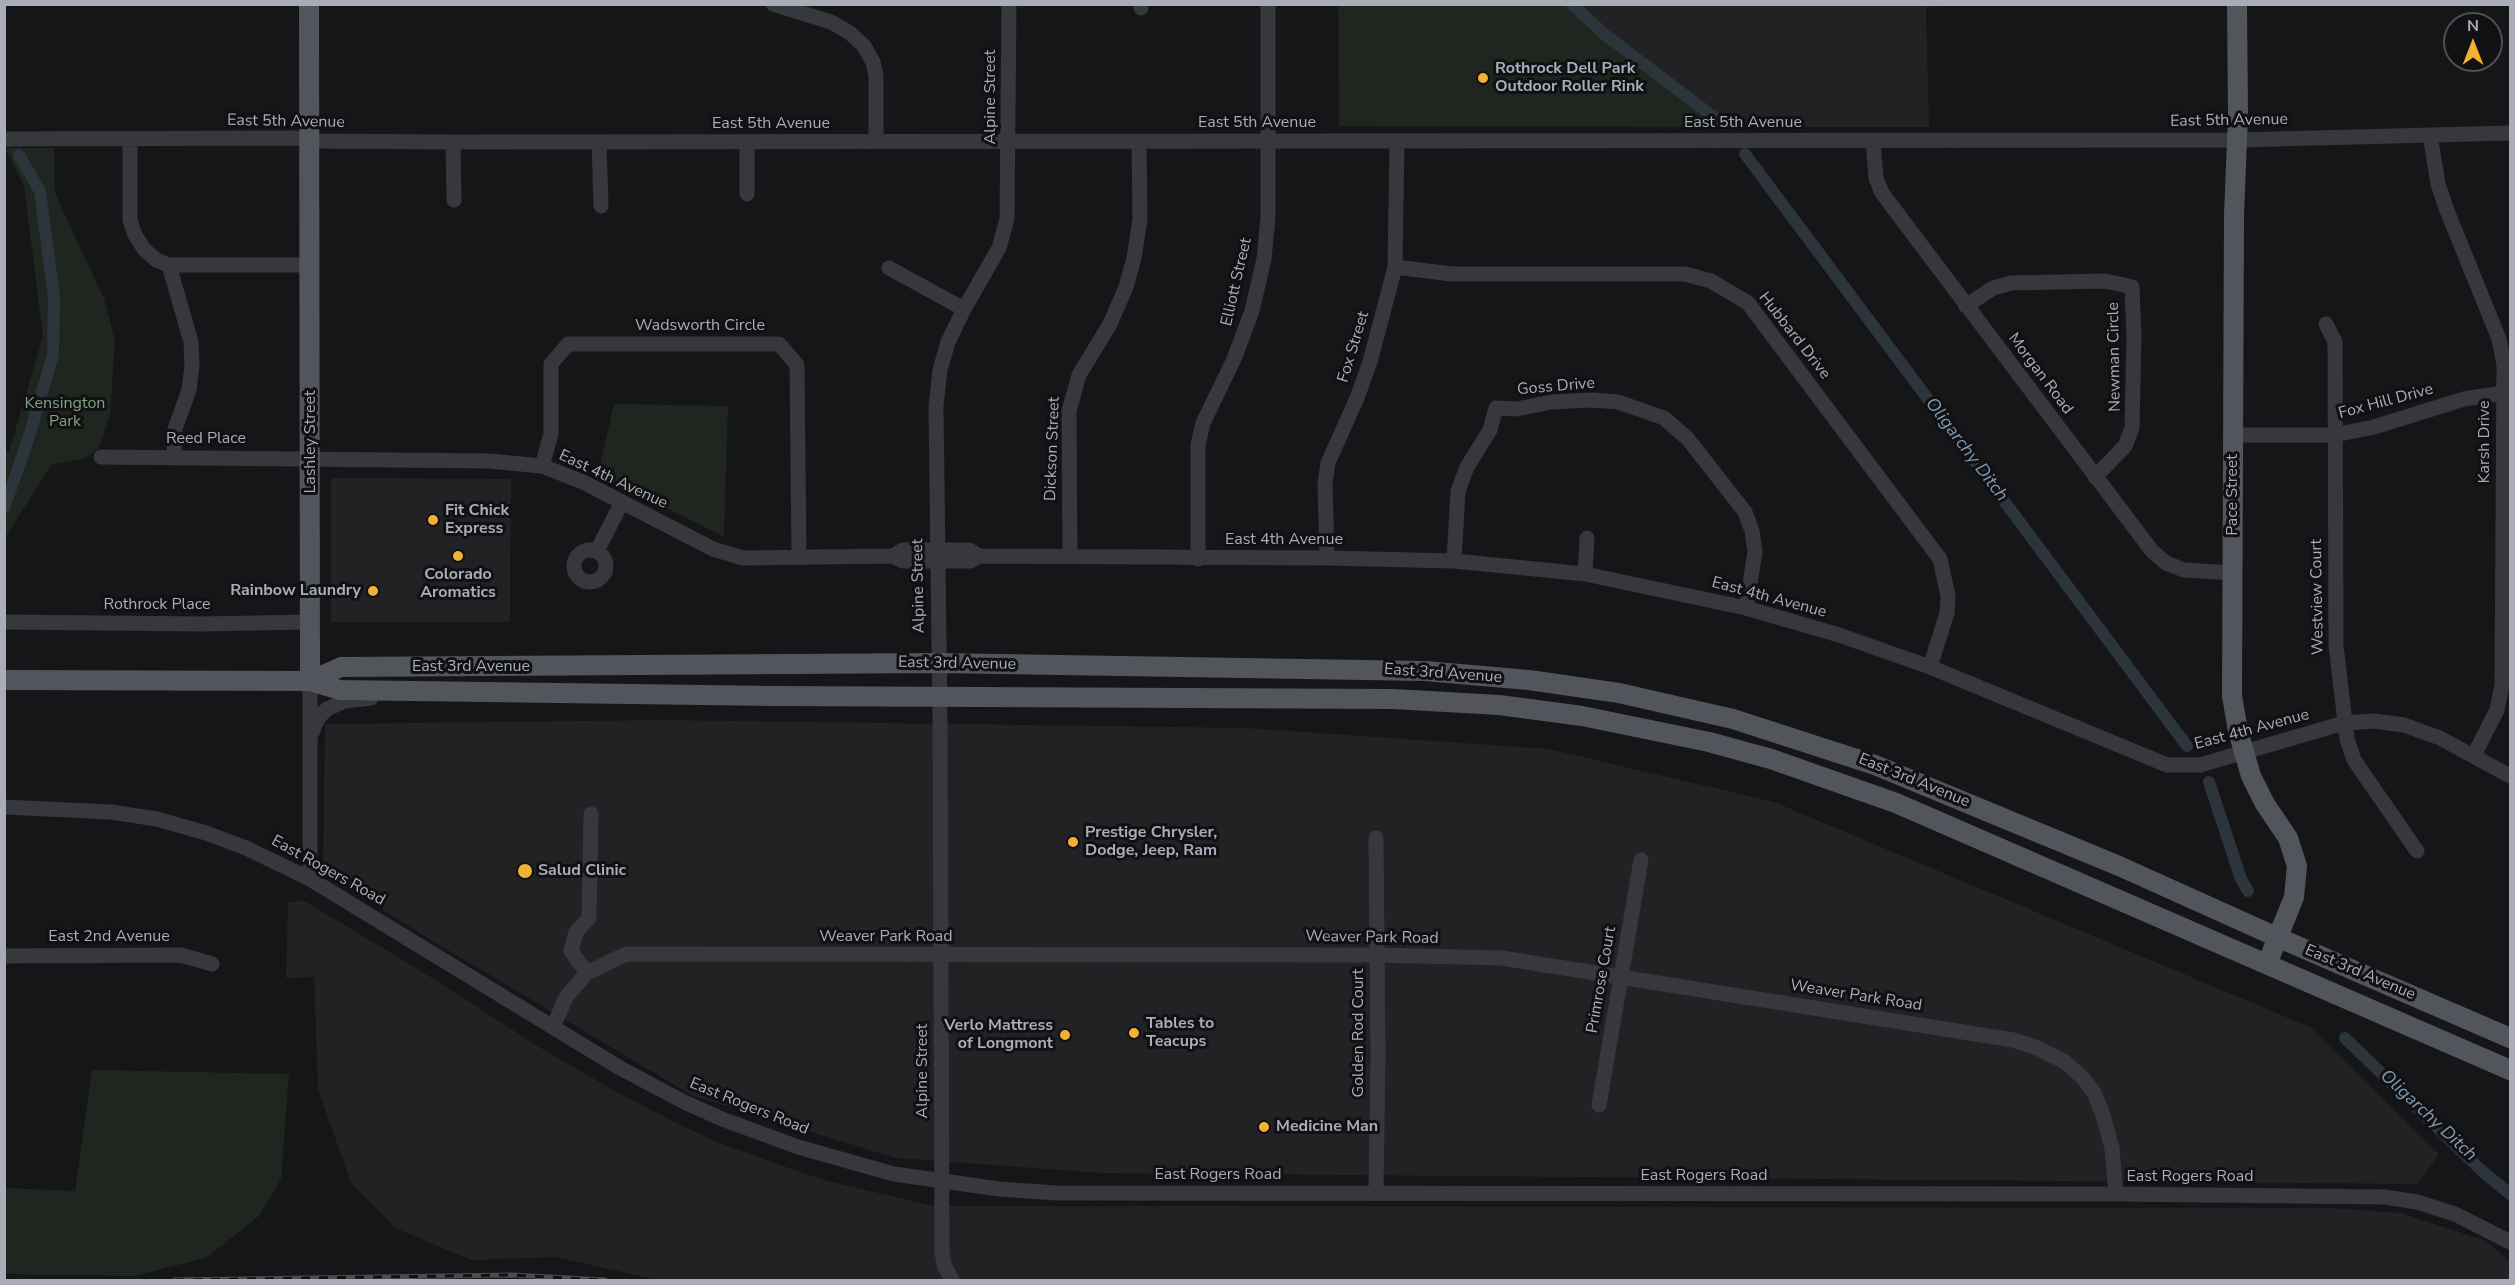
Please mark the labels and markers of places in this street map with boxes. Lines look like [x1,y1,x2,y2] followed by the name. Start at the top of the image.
[1495,59,1644,97] place label: Rothrock Dell Park Outdoor Roller Rink
[1476,71,1490,85] marker: Rothrock Dell Park Outdoor Roller Rink
[445,501,509,539] place label: Fit Chick Express
[426,513,440,527] marker: Fit Chick Express
[451,549,465,563] marker: Colorado Aromatics
[420,565,496,603] place label: Colorado Aromatics
[230,581,361,601] place label: Rainbow Laundry
[366,584,380,598] marker: Rainbow Laundry
[1085,823,1217,861] place label: Prestige Chrysler, Dodge, Jeep, Ram
[1066,835,1080,849] marker: Prestige Chrysler, Dodge, Jeep, Ram
[538,861,626,881] place label: Salud Clinic
[516,862,534,880] marker: Salud Clinic
[1146,1014,1214,1052] place label: Tables to Teacups
[944,1016,1053,1054] place label: Verlo Mattress of Longmont
[1127,1026,1141,1040] marker: Tables to Teacups
[1058,1028,1072,1042] marker: Verlo Mattress of Longmont
[1276,1117,1378,1137] place label: Medicine Man
[1257,1120,1271,1134] marker: Medicine Man

